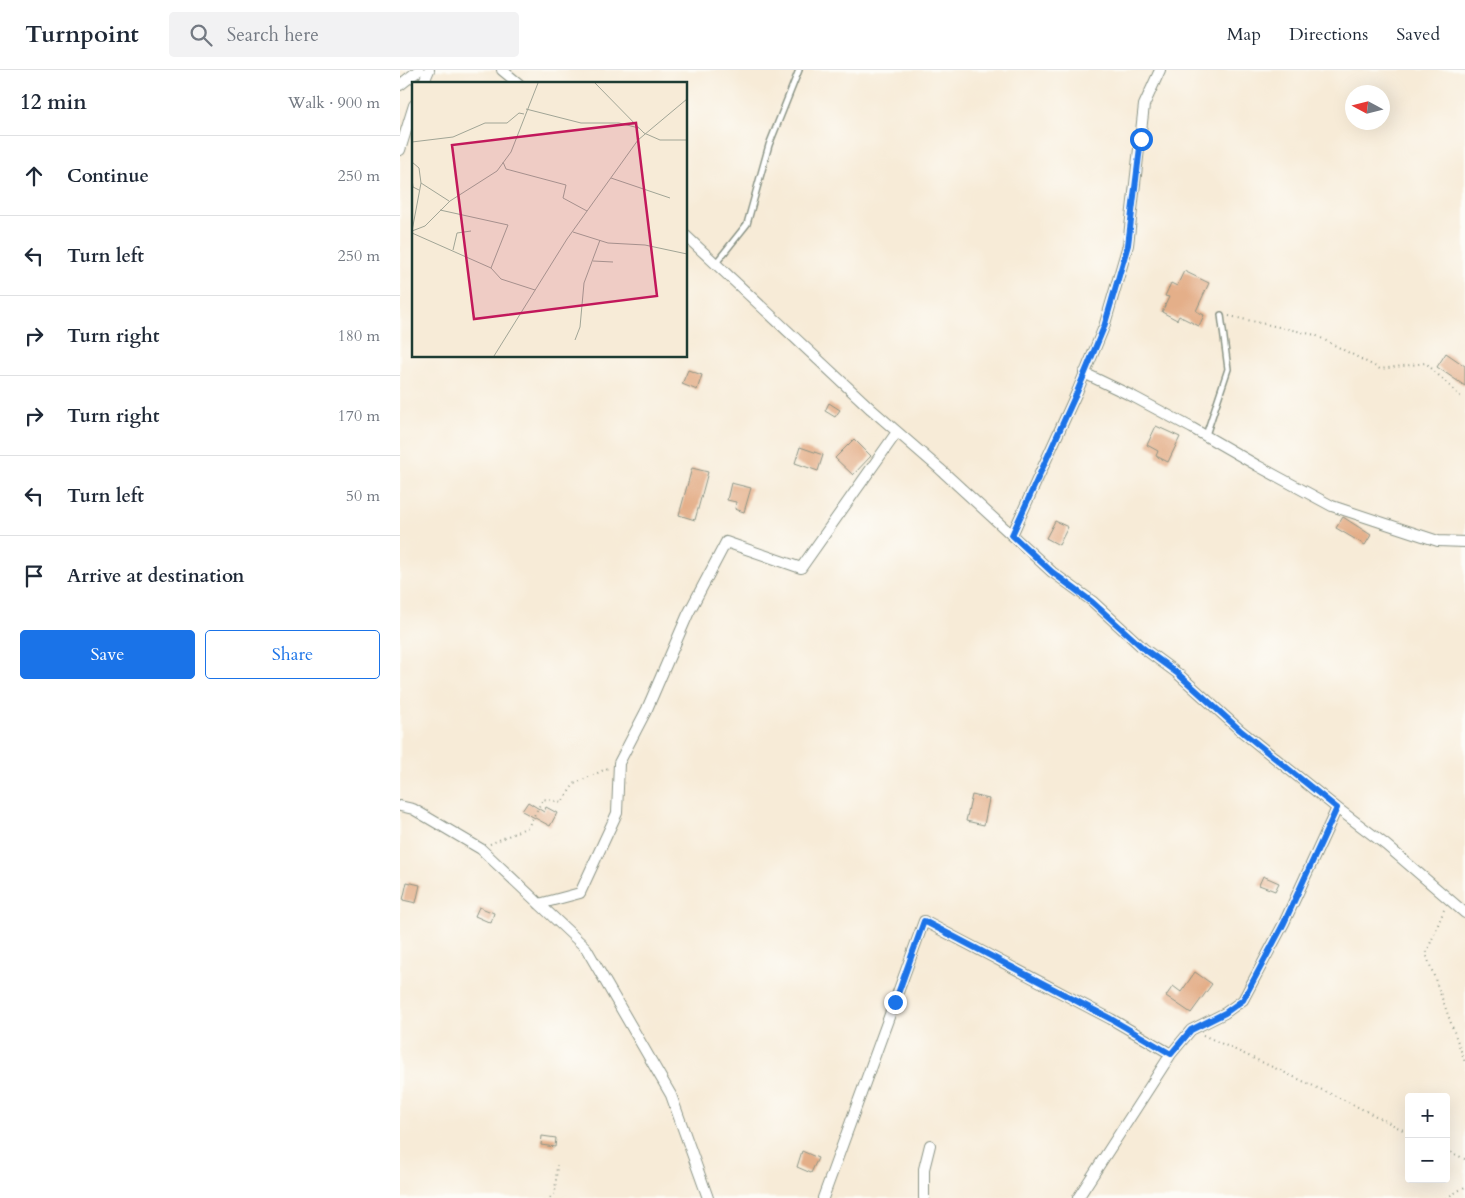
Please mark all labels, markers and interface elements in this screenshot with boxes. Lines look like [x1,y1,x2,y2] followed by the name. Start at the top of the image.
[169,12,519,57] search box
[25,18,139,51] text: Turnpoint
[187,21,215,49] icon: search
[227,22,319,48] text: Search here
[1227,22,1261,47] text: Map
[1289,22,1368,47] text: Directions
[1396,22,1440,47] text: Saved
[412,82,688,358] inset map
[1345,85,1390,130] north arrow
[20,88,87,117] text: 12 min
[288,92,380,114] text: Walk · 900 m
[1130,128,1153,151] route start
[20,162,48,190] icon: ahead
[67,163,149,189] text: Continue
[338,165,380,187] text: 250 m
[20,242,48,270] icon: left
[67,243,144,269] text: Turn left
[338,245,380,267] text: 250 m
[20,322,48,350] icon: right
[67,323,159,349] text: Turn right
[338,325,380,347] text: 180 m
[20,402,48,430] icon: right
[67,403,159,429] text: Turn right
[338,405,380,427] text: 170 m
[20,482,48,510] icon: left
[67,483,144,509] text: Turn left
[346,485,380,507] text: 50 m
[20,562,48,590] icon: arrive
[67,563,244,589] text: Arrive at destination
[20,630,195,679] button: Save
[205,630,380,679] button: Share
[884,991,907,1014] route end
[1405,1093,1450,1183] map controls
[1405,1093,1450,1138] button: +
[1405,1138,1450,1183] button: −

